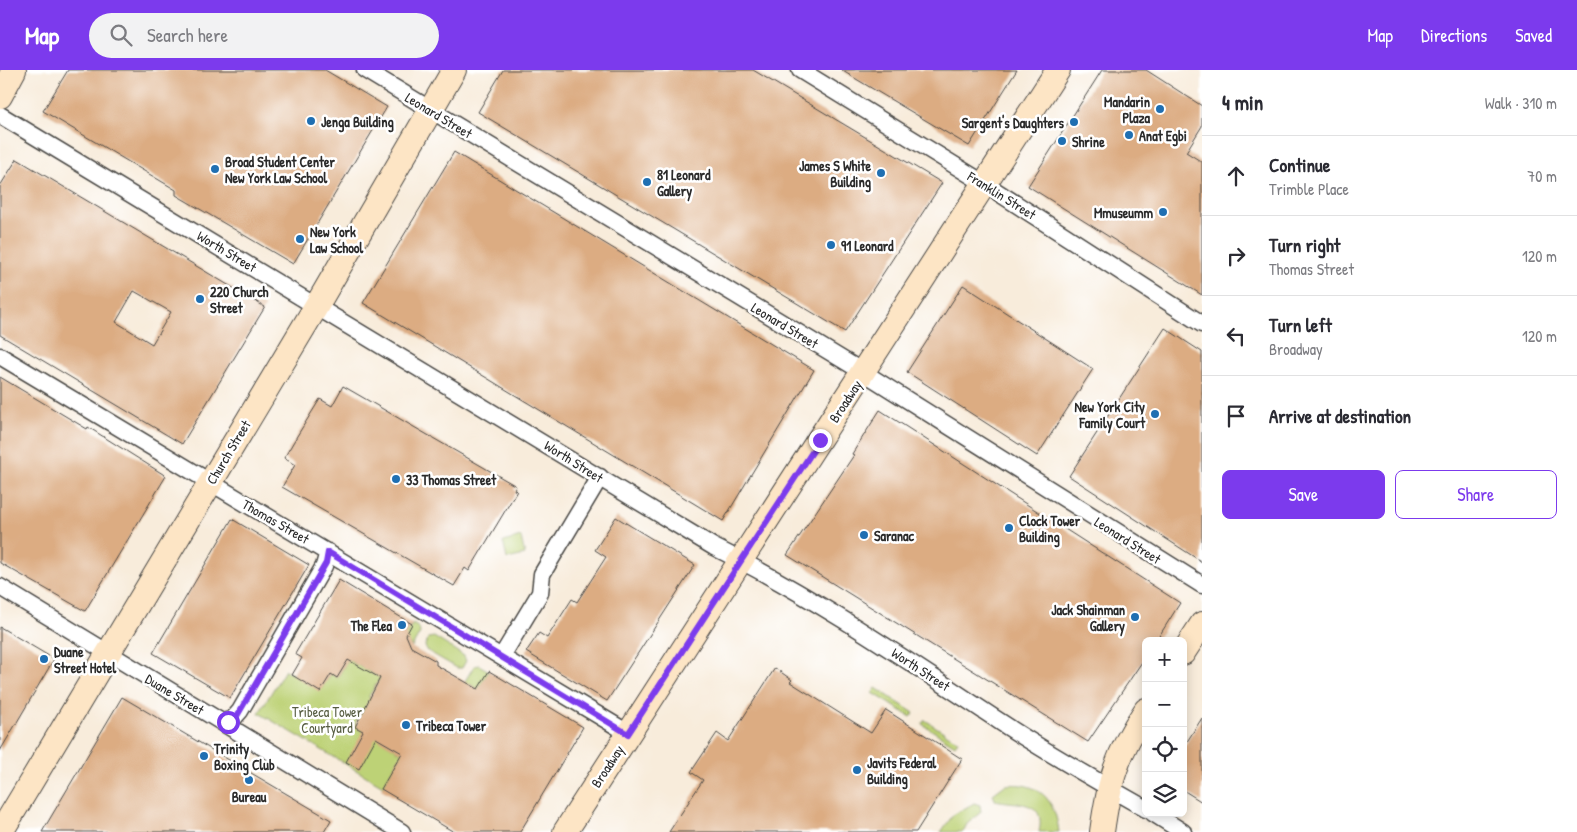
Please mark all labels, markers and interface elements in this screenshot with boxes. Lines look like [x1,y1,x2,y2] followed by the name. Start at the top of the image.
[89,13,439,58] search box
[25,19,59,51] text: Map
[107,21,135,49] icon: search
[147,22,228,48] text: Search here
[1368,23,1393,48] text: Map
[1421,23,1487,48] text: Directions
[1515,23,1552,48] text: Saved
[402,88,476,143] street label: Leonard Street
[1222,88,1263,117] text: 4 min
[1104,92,1151,127] place label: Mandarin Plaza
[1485,92,1557,114] text: Walk · 310 m
[1154,103,1166,115] marker: Mandarin Plaza
[321,112,394,133] place label: Jenga Building
[962,113,1065,134] place label: Sargent's Daughters
[305,115,317,127] marker: Jenga Building
[1068,116,1080,128] marker: Sargent's Daughters
[1139,126,1187,147] place label: Anat Egbi
[1123,129,1135,141] marker: Anat Egbi
[1072,132,1105,151] place label: Shrine
[1056,135,1068,147] marker: Shrine
[225,152,335,187] place label: Broad Student Center New York Law School
[1269,152,1330,178] text: Continue
[799,156,871,193] place label: James S White Building
[1222,162,1250,190] icon: ahead
[209,163,221,175] marker: Broad Student Center New York Law School
[657,165,711,202] place label: 81 Leonard Gallery
[1527,165,1557,187] text: 70 m
[963,166,1040,224] street label: Franklin Street
[875,167,887,179] marker: James S White Building
[641,176,653,188] marker: 81 Leonard Gallery
[1269,178,1349,200] text: Trimble Place
[1094,203,1153,222] place label: Mmuseumm
[1157,206,1169,218] marker: Mmuseumm
[310,222,363,257] place label: New York Law School
[194,226,260,276] street label: Worth Street
[1269,232,1340,258] text: Turn right
[294,233,306,245] marker: New York Law School
[841,236,894,255] place label: 91 Leonard
[825,239,837,251] marker: 91 Leonard
[1222,242,1250,270] icon: right
[1522,245,1557,267] text: 120 m
[1269,258,1354,280] text: Thomas Street
[210,282,269,317] place label: 220 Church Street
[194,293,206,305] marker: 220 Church Street
[748,298,822,353] street label: Leonard Street
[1269,312,1332,338] text: Turn left
[1222,322,1250,350] icon: left
[1522,325,1557,347] text: 120 m
[1269,338,1323,360] text: Broadway
[824,376,867,426] street label: Broadway
[1074,397,1146,434] place label: New York City Family Court
[1222,402,1250,430] icon: arrive
[1269,403,1411,429] text: Arrive at destination
[1149,408,1161,420] marker: New York City Family Court
[201,416,255,488] street label: Church Street
[809,429,832,452] route end
[541,435,607,487] street label: Worth Street
[406,470,497,489] place label: 33 Thomas Street
[1222,470,1385,519] button: Save
[1395,470,1557,519] button: Share
[390,473,402,485] marker: 33 Thomas Street
[239,494,313,548] street label: Thomas Street
[1019,511,1081,548] place label: Clock Tower Building
[1091,512,1165,568] street label: Leonard Street
[1003,522,1015,534] marker: Clock Tower Building
[874,526,915,545] place label: Saranac
[858,529,870,541] marker: Saranac
[1051,600,1125,637] place label: Jack Shainman Gallery
[1129,611,1141,623] marker: Jack Shainman Gallery
[350,616,393,635] place label: The Flea
[396,619,408,631] marker: The Flea
[1142,637,1187,817] map controls
[1142,637,1187,682] button: +
[54,642,116,677] place label: Duane Street Hotel
[888,643,954,695] street label: Worth Street
[38,653,50,665] marker: Duane Street Hotel
[142,669,208,719] street label: Duane Street
[1142,682,1187,727] button: −
[292,702,363,738] park label: Tribeca Tower Courtyard
[217,711,240,734] route start
[415,716,487,735] place label: Tribeca Tower
[400,719,412,731] marker: Tribeca Tower
[1142,727,1187,772] button: locate
[213,739,275,776] place label: Trinity Boxing Club
[586,741,629,791] street label: Broadway
[198,750,210,762] marker: Trinity Boxing Club
[867,753,937,790] place label: Javits Federal Building
[851,764,863,776] marker: Javits Federal Building
[1142,772,1187,817] button: layers
[243,774,255,786] marker: Bureau
[232,787,267,806] place label: Bureau

